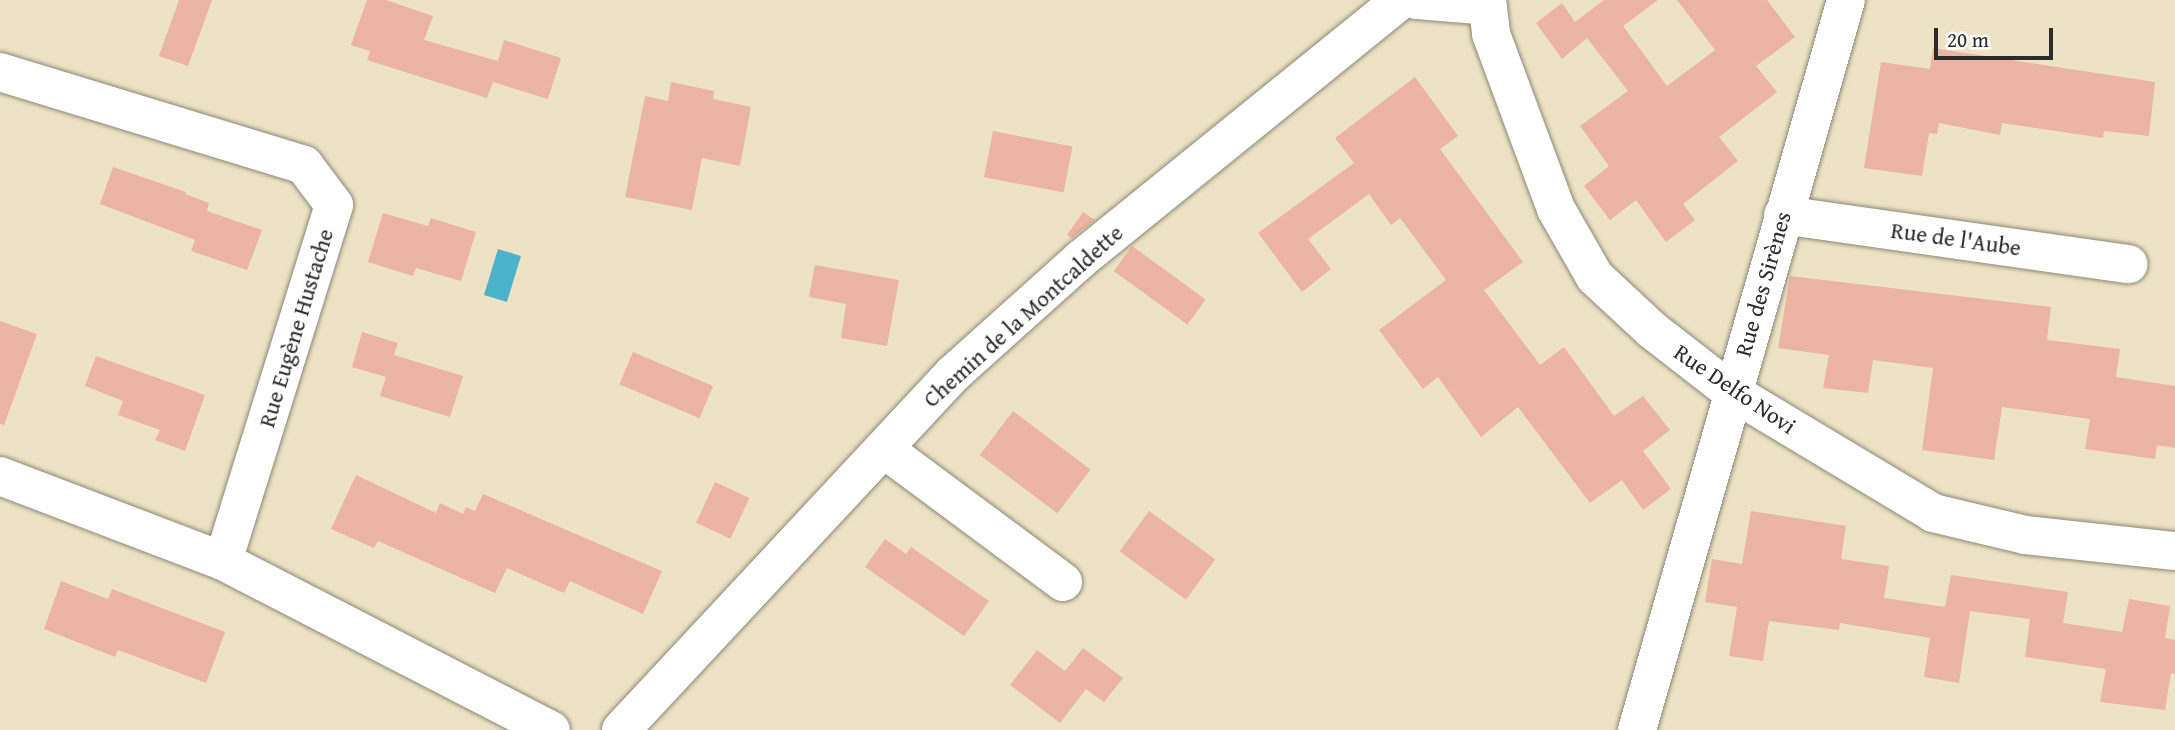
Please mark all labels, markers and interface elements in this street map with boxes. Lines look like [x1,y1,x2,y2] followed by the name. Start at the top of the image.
[1937,14,2056,58] scale bar
[1947,24,1989,55] text: 20 m
[1729,208,1797,360] street label: Rue des Sirènes
[1889,216,2023,262] street label: Rue de l'Aube
[917,219,1129,413] street label: Chemin de la Montcaldette
[253,225,339,431] street label: Rue Eugène Hustache
[1669,338,1801,440] street label: Rue Delfo Novi

